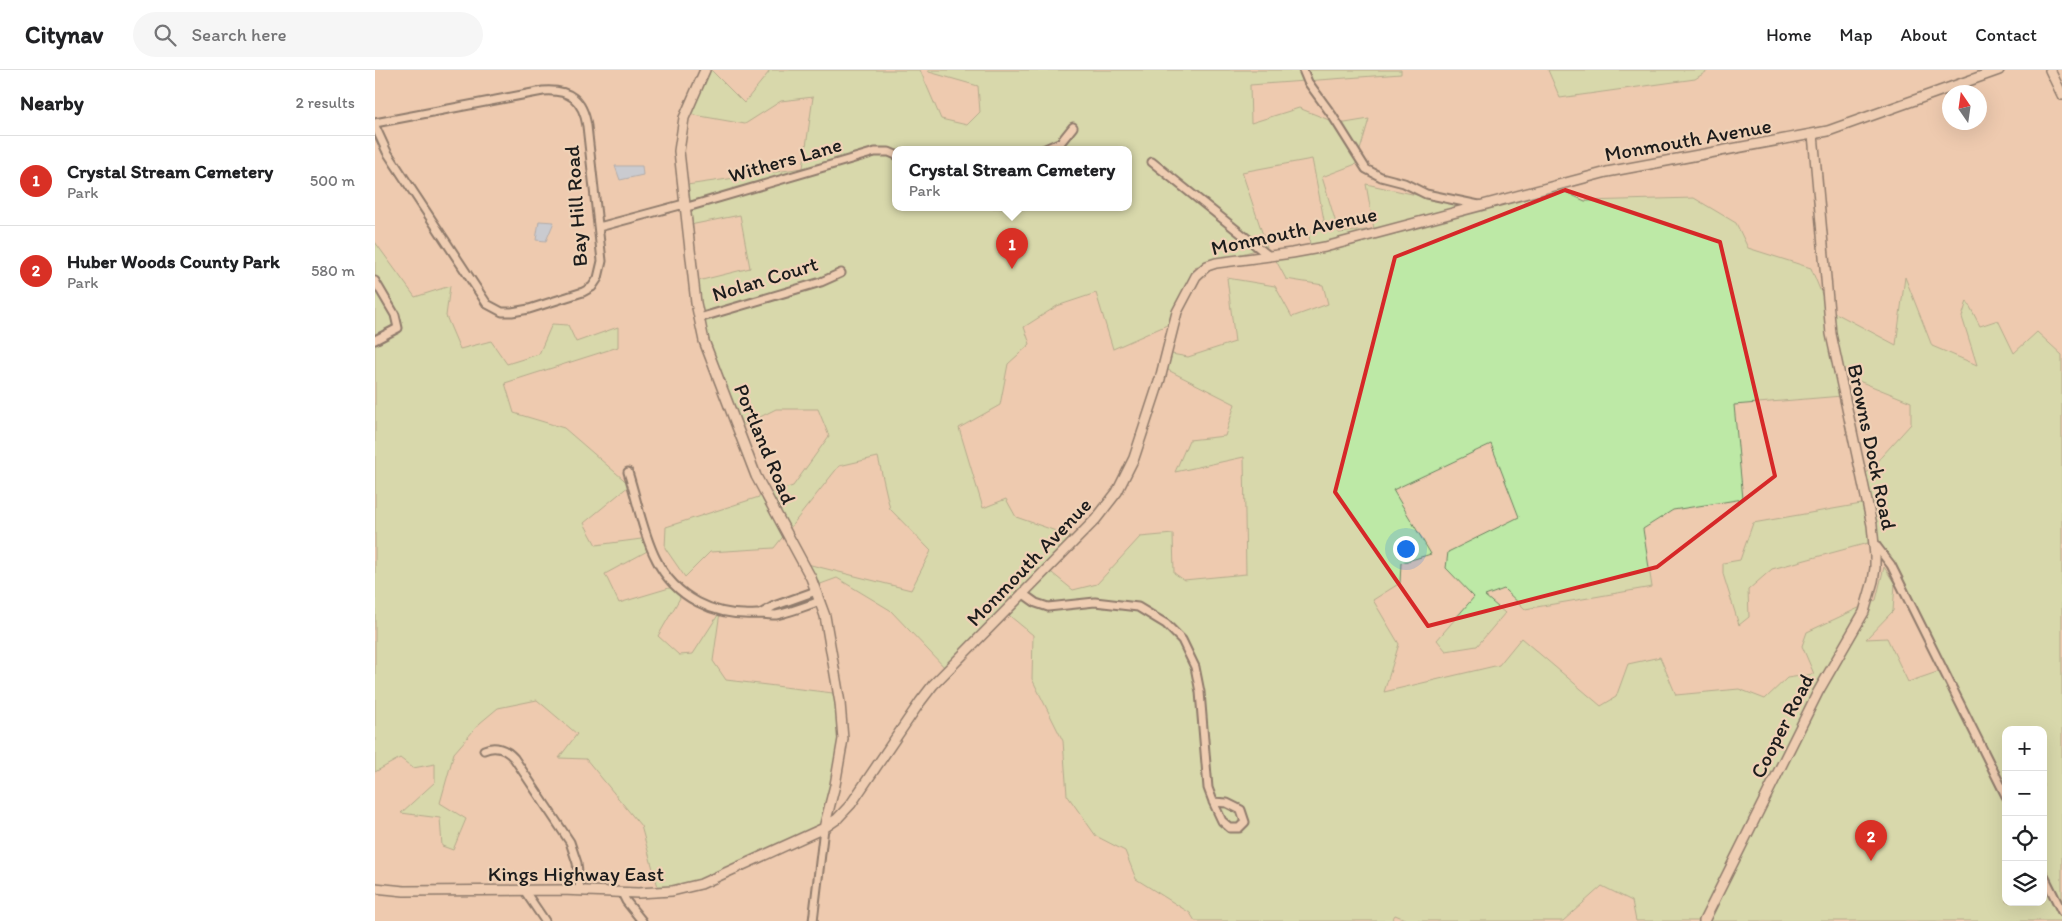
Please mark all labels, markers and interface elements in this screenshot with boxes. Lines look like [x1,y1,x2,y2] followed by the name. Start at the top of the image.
[133,12,483,57] search box
[25,20,103,49] text: Citynav
[151,21,179,49] icon: search
[191,23,287,46] text: Search here
[1766,24,1812,46] text: Home
[1840,24,1873,46] text: Map
[1901,24,1947,46] text: About
[1975,24,2037,46] text: Contact
[1942,85,1987,130] north arrow
[20,90,84,115] text: Nearby
[295,93,355,112] text: 2 results
[1603,113,1773,166] street label: Monmouth Avenue
[725,131,845,188] street label: Withers Lane
[559,144,592,268] street label: Bay Hill Road
[892,146,1132,211] popup
[909,158,1115,181] text: Crystal Stream Cemetery
[67,160,273,183] text: Crystal Stream Cemetery
[32,171,40,190] text: 1
[310,171,355,190] text: 500 m
[909,181,940,200] text: Park
[67,183,98,202] text: Park
[1209,201,1379,260] street label: Monmouth Avenue
[996,228,1028,269] pin: 1
[67,250,280,273] text: Huber Woods County Park
[709,251,821,306] street label: Nolan Court
[32,261,40,280] text: 2
[311,261,355,280] text: 580 m
[67,273,98,292] text: Park
[1843,362,1902,532] street label: Browns Dock Road
[729,380,802,508] street label: Portland Road
[961,492,1096,631] street label: Monmouth Avenue
[1393,536,1419,562] your location
[1745,669,1819,782] street label: Cooper Road
[2002,726,2047,906] map controls
[2002,726,2047,771] button: +
[2002,771,2047,816] button: −
[2002,816,2047,861] button: locate
[1855,820,1887,861] pin: 2
[488,861,664,886] street label: Kings Highway East
[2002,861,2047,906] button: layers

